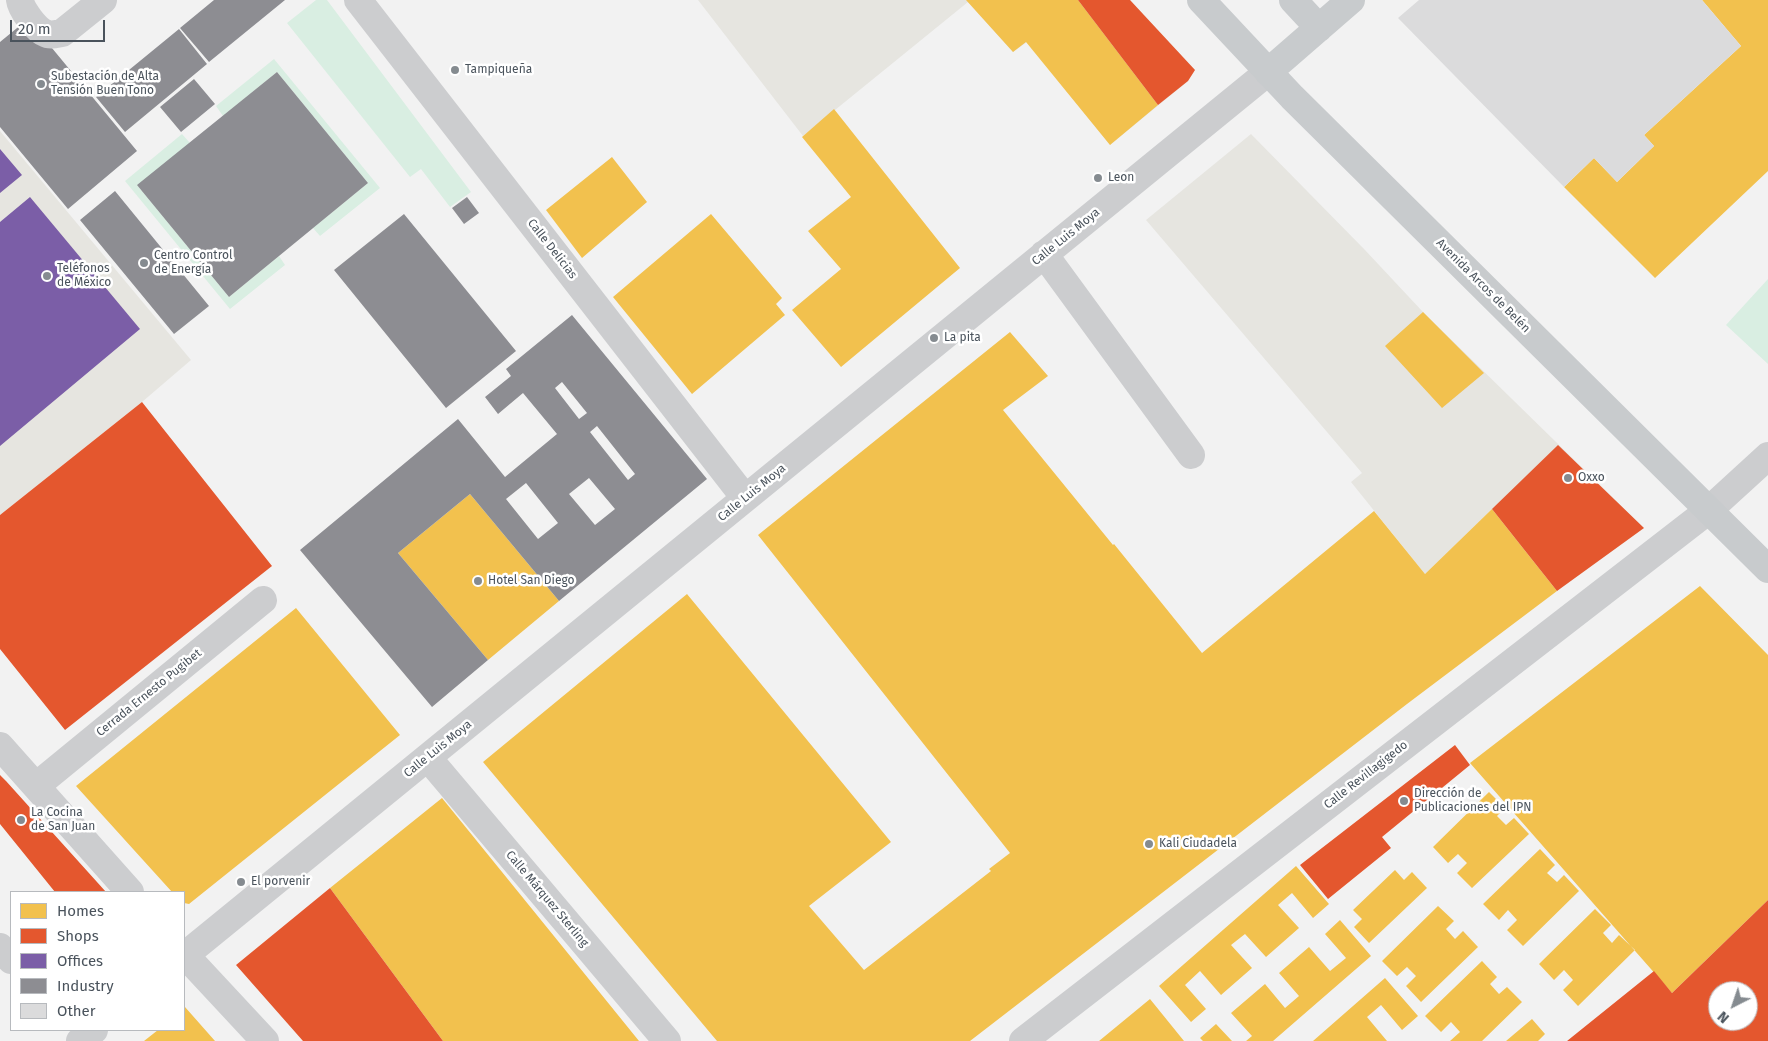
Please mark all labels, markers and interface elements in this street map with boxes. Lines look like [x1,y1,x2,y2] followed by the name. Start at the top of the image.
[12,10,108,42] scale bar
[18,20,51,38] text: 20 m
[465,63,532,77] place label: Tampiqueña
[449,64,461,76] marker: Tampiqueña
[51,70,159,98] place label: Subestación de Alta Tensión Buen Tono
[35,78,47,90] marker: Subestación de Alta Tensión Buen Tono
[1108,171,1134,185] place label: Leon
[1092,172,1104,184] marker: Leon
[1029,205,1103,269] street label: Calle Luis Moya
[524,216,580,282] street label: Calle Delicias
[1433,236,1533,336] street label: Avenida Arcos de Belén
[154,249,232,277] place label: Centro Control de Energía
[138,257,150,269] marker: Centro Control de Energía
[57,262,111,290] place label: Teléfonos de México
[41,270,53,282] marker: Teléfonos de México
[944,331,981,345] place label: La pita
[928,332,940,344] marker: La pita
[715,461,789,525] street label: Calle Luis Moya
[1578,471,1605,485] place label: Oxxo
[1562,472,1574,484] marker: Oxxo
[488,574,575,588] place label: Hotel San Diego
[472,575,484,587] marker: Hotel San Diego
[94,646,204,740] street label: Cerrada Ernesto Pugibet
[401,717,475,781] street label: Calle Luis Moya
[1321,738,1411,812] street label: Calle Revillagigedo
[1414,787,1531,815] place label: Dirección de Publicaciones del IPN
[1398,795,1410,807] marker: Dirección de Publicaciones del IPN
[31,806,95,834] place label: La Cocina de San Juan
[15,814,27,826] marker: La Cocina de San Juan
[1159,837,1237,851] place label: Kali Ciudadela
[1143,838,1155,850] marker: Kali Ciudadela
[503,848,591,950] street label: Calle Márquez Sterling
[251,875,310,889] place label: El porvenir
[235,876,247,888] marker: El porvenir
[10,891,185,1031] legend
[57,902,104,920] text: Homes
[57,927,99,945] text: Shops
[57,952,103,970] text: Offices
[57,977,114,995] text: Industry
[1708,981,1758,1031] north arrow
[57,1002,96,1020] text: Other
[1714,1007,1733,1026] text: N

